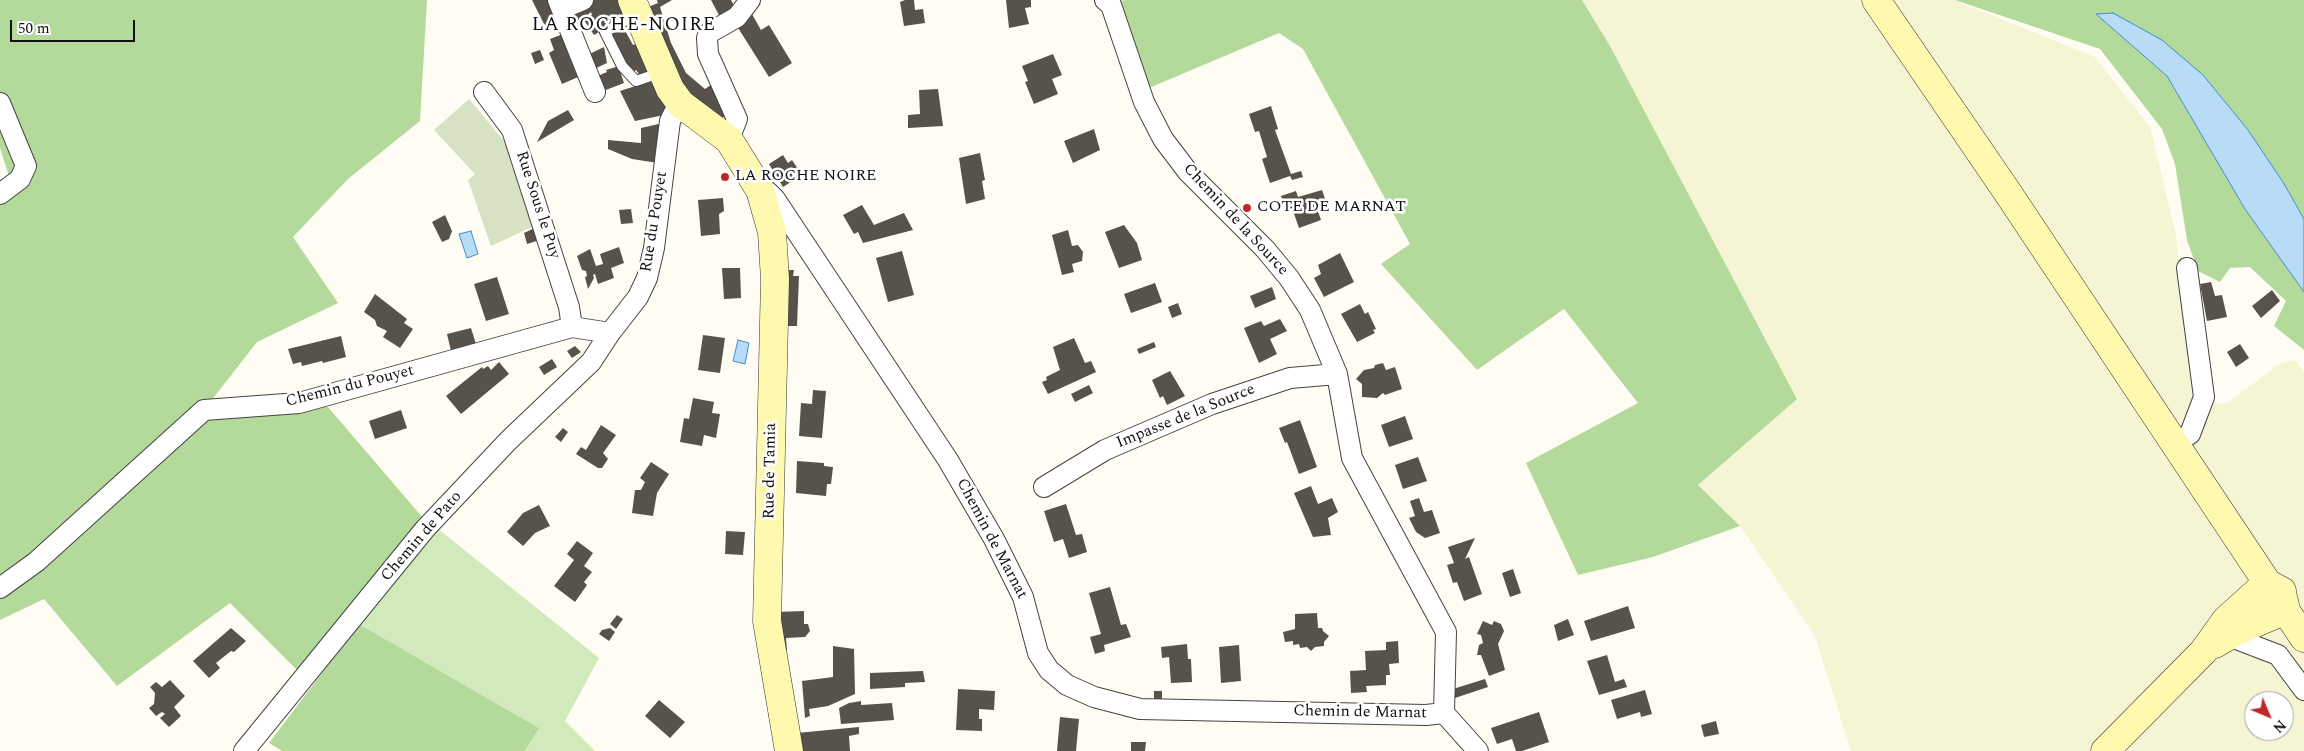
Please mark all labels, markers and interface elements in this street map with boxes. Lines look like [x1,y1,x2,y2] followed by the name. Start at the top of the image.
[12,10,138,42] scale bar
[530,15,718,37] district label: LA ROCHE-NOIRE
[18,17,50,40] text: 50 m
[511,149,563,261] street label: Rue Sous le Puy
[1178,160,1292,280] street label: Chemin de la Source
[735,167,876,187] place label: LA ROCHE NOIRE
[638,170,672,274] street label: Rue du Pouyet
[719,171,731,183] marker: LA ROCHE NOIRE
[1257,198,1406,218] place label: COTE DE MARNAT
[1241,202,1253,214] marker: COTE DE MARNAT
[284,362,416,412] street label: Chemin du Pouyet
[1114,380,1258,454] street label: Impasse de la Source
[761,423,781,519] street label: Rue de Tamia
[951,476,1031,602] street label: Chemin de Marnat
[378,488,466,586] street label: Chemin de Pato
[2244,691,2294,741] north arrow
[1293,702,1427,724] street label: Chemin de Marnat
[2268,715,2291,738] text: N

